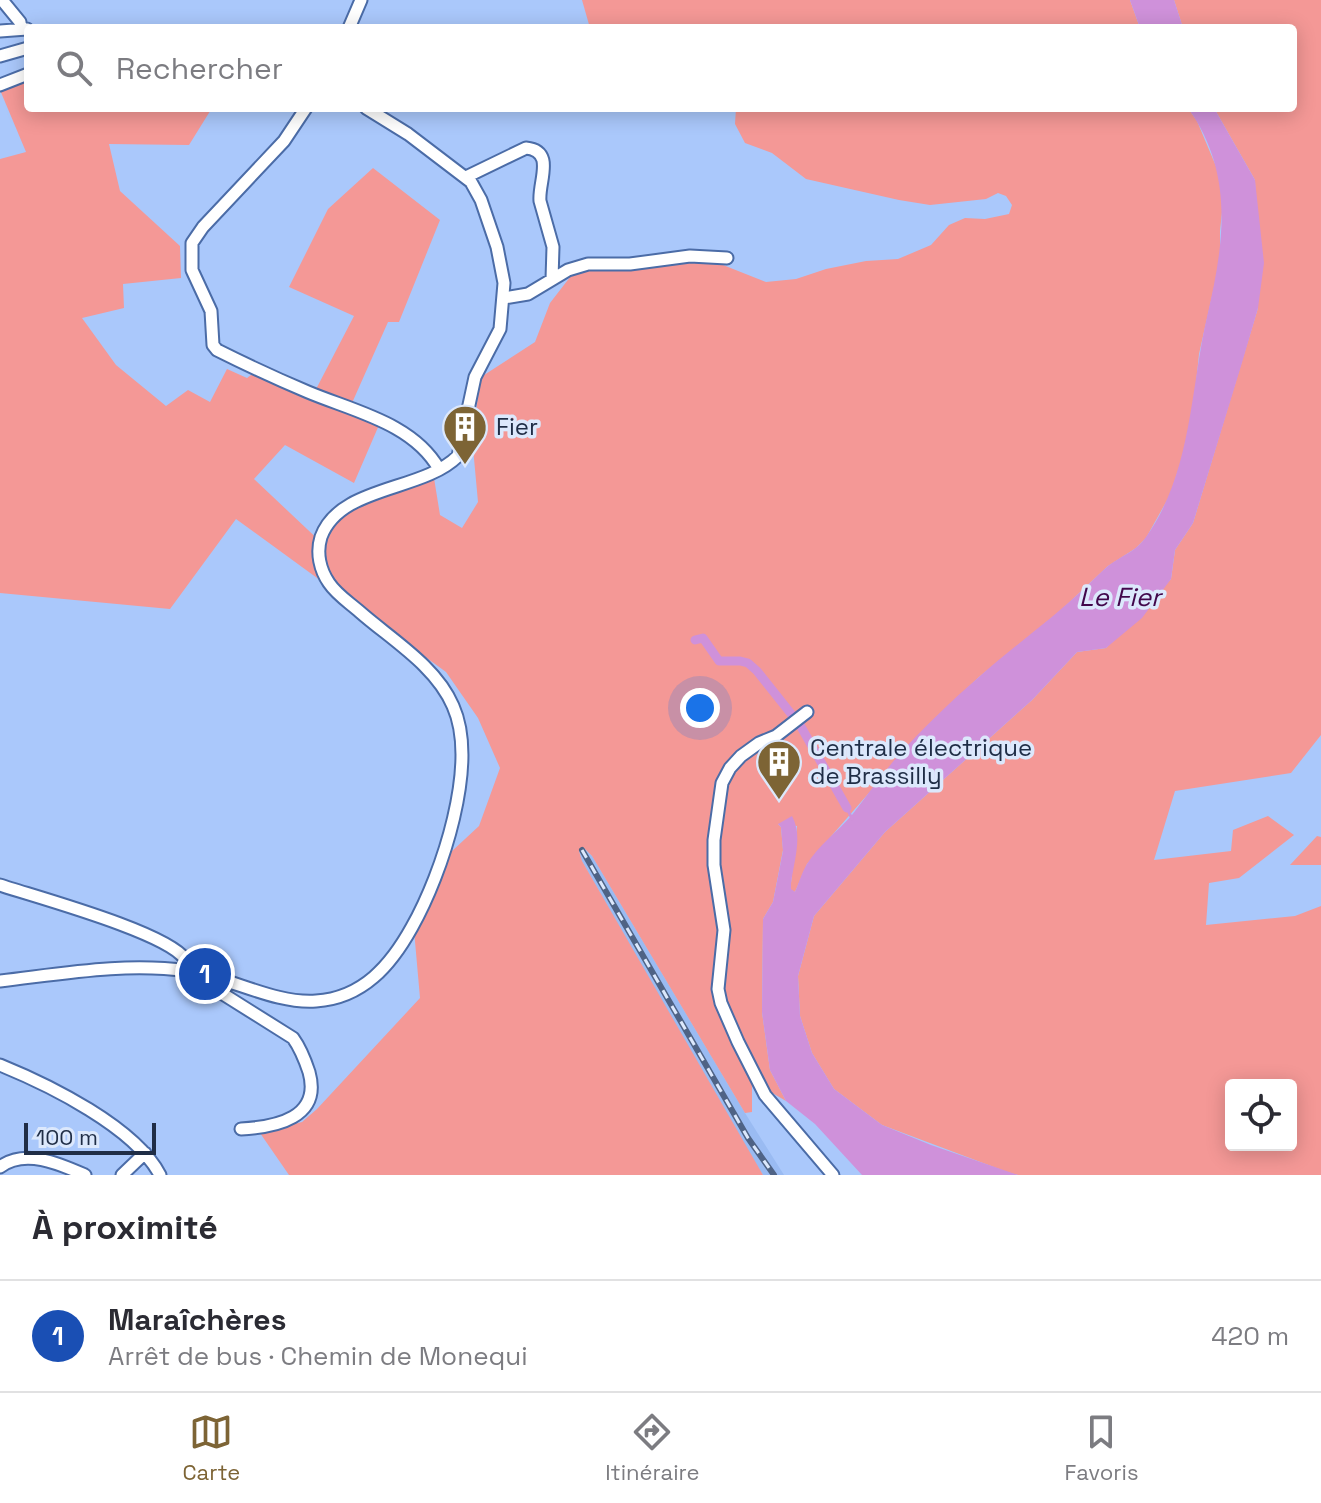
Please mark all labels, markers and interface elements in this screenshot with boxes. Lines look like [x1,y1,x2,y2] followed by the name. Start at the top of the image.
[24,24,1297,112] search box
[52,46,96,90] icon: search
[116,49,283,88] text: Rechercher
[441,403,489,466] building icon: Fier
[496,411,538,442] place label: Fier
[1079,580,1164,614] water label: Le Fier
[680,688,720,728] your location
[810,732,1032,791] place label: Centrale électrique de Brassilly
[755,738,803,801] building icon: Centrale électrique de Brassilly
[179,944,231,1004] pin: 1
[1225,1079,1297,1151] map controls
[1225,1079,1297,1151] button: locate
[24,1119,156,1155] scale bar
[36,1123,98,1151] text: 100 m
[32,1206,218,1249] text: À proximité
[108,1300,286,1339] text: Maraîchères
[52,1319,64,1353] text: 1
[1211,1319,1289,1353] text: 420 m
[108,1339,528,1373] text: Arrêt de bus · Chemin de Monequi
[182,1410,240,1486] tab: Carte
[605,1410,700,1486] tab: Itinéraire
[1064,1410,1139,1486] tab: Favoris

